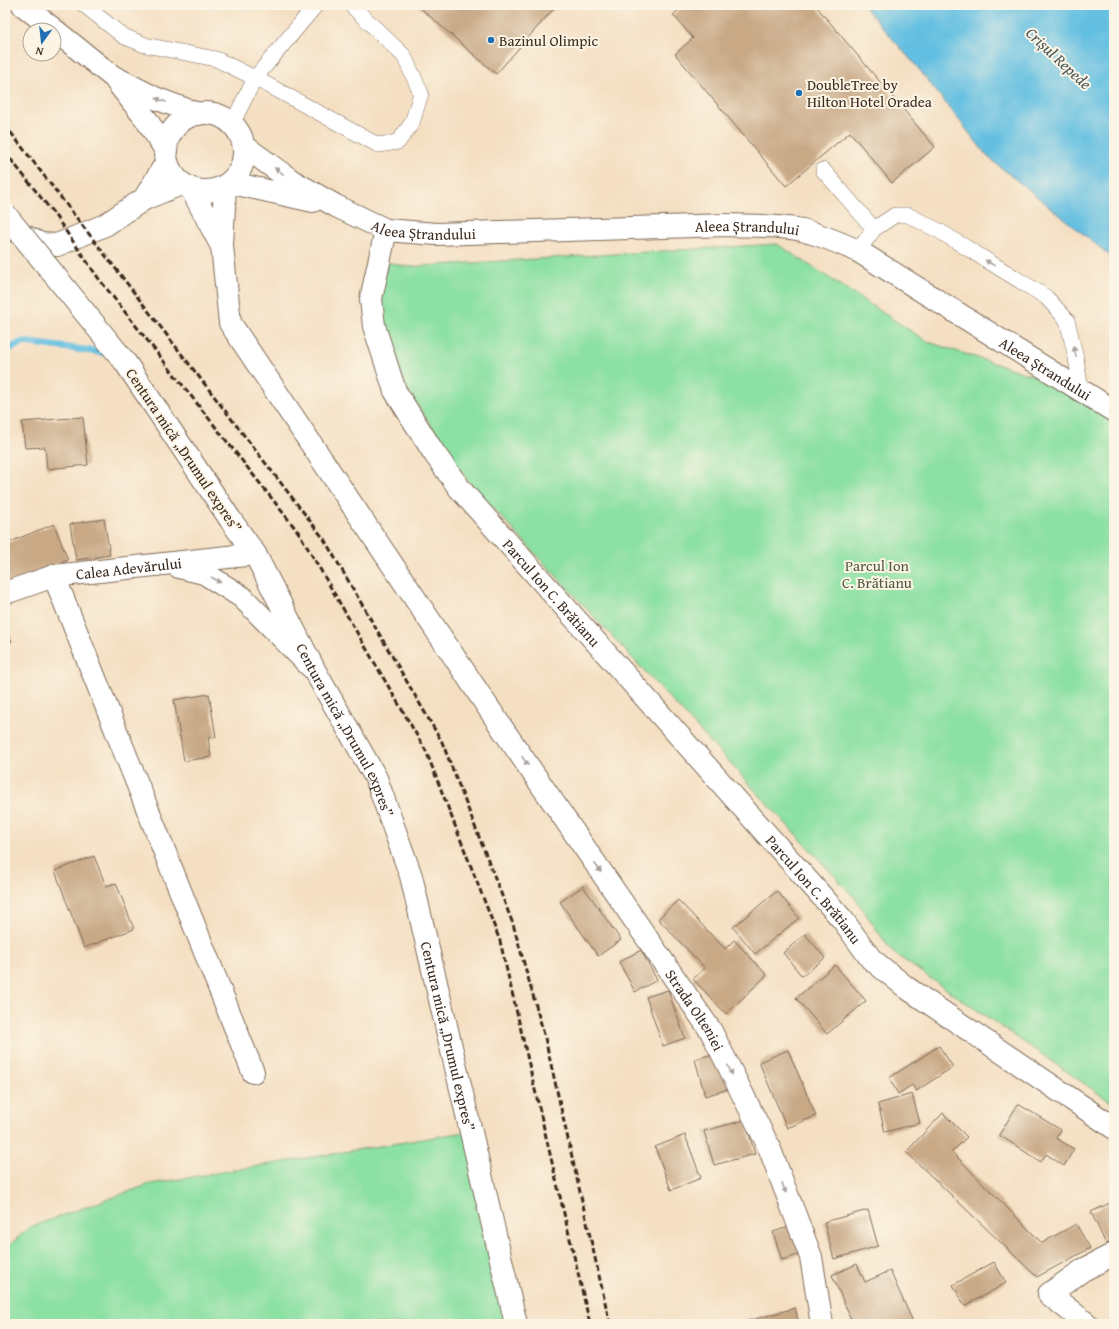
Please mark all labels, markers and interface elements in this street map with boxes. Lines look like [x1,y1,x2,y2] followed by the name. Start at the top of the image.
[1021,21,1098,95] water label: Crișul Repede
[22,22,62,62] north arrow
[499,30,599,51] place label: Bazinul Olimpic
[486,35,496,45] marker: Bazinul Olimpic
[33,43,45,60] text: N
[807,74,932,112] place label: DoubleTree by Hilton Hotel Oradea
[794,88,804,98] marker: DoubleTree by Hilton Hotel Oradea
[155,96,167,102] one-way arrow
[273,167,284,175] one-way arrow
[368,214,476,245] street label: Aleea Ștrandului
[695,214,801,240] street label: Aleea Ștrandului
[984,259,996,266] one-way arrow
[996,332,1095,405] street label: Aleea Ștrandului
[1072,346,1078,358] one-way arrow
[121,364,247,536] street label: Centura mică „Drumul expres”
[498,534,606,651] street label: Parcul Ion C. Brătianu
[75,552,183,584] street label: Calea Adevărului
[842,555,913,593] park label: Parcul Ion C. Brătianu
[210,577,222,584] one-way arrow
[292,639,399,820] street label: Centura mică „Drumul expres”
[521,755,529,766] one-way arrow
[761,830,867,948] street label: Parcul Ion C. Brătianu
[594,862,602,873] one-way arrow
[416,939,481,1133] street label: Centura mică „Drumul expres”
[661,965,730,1054] street label: Strada Olteniei
[727,1064,733,1076] one-way arrow
[782,1183,788,1195] one-way arrow

